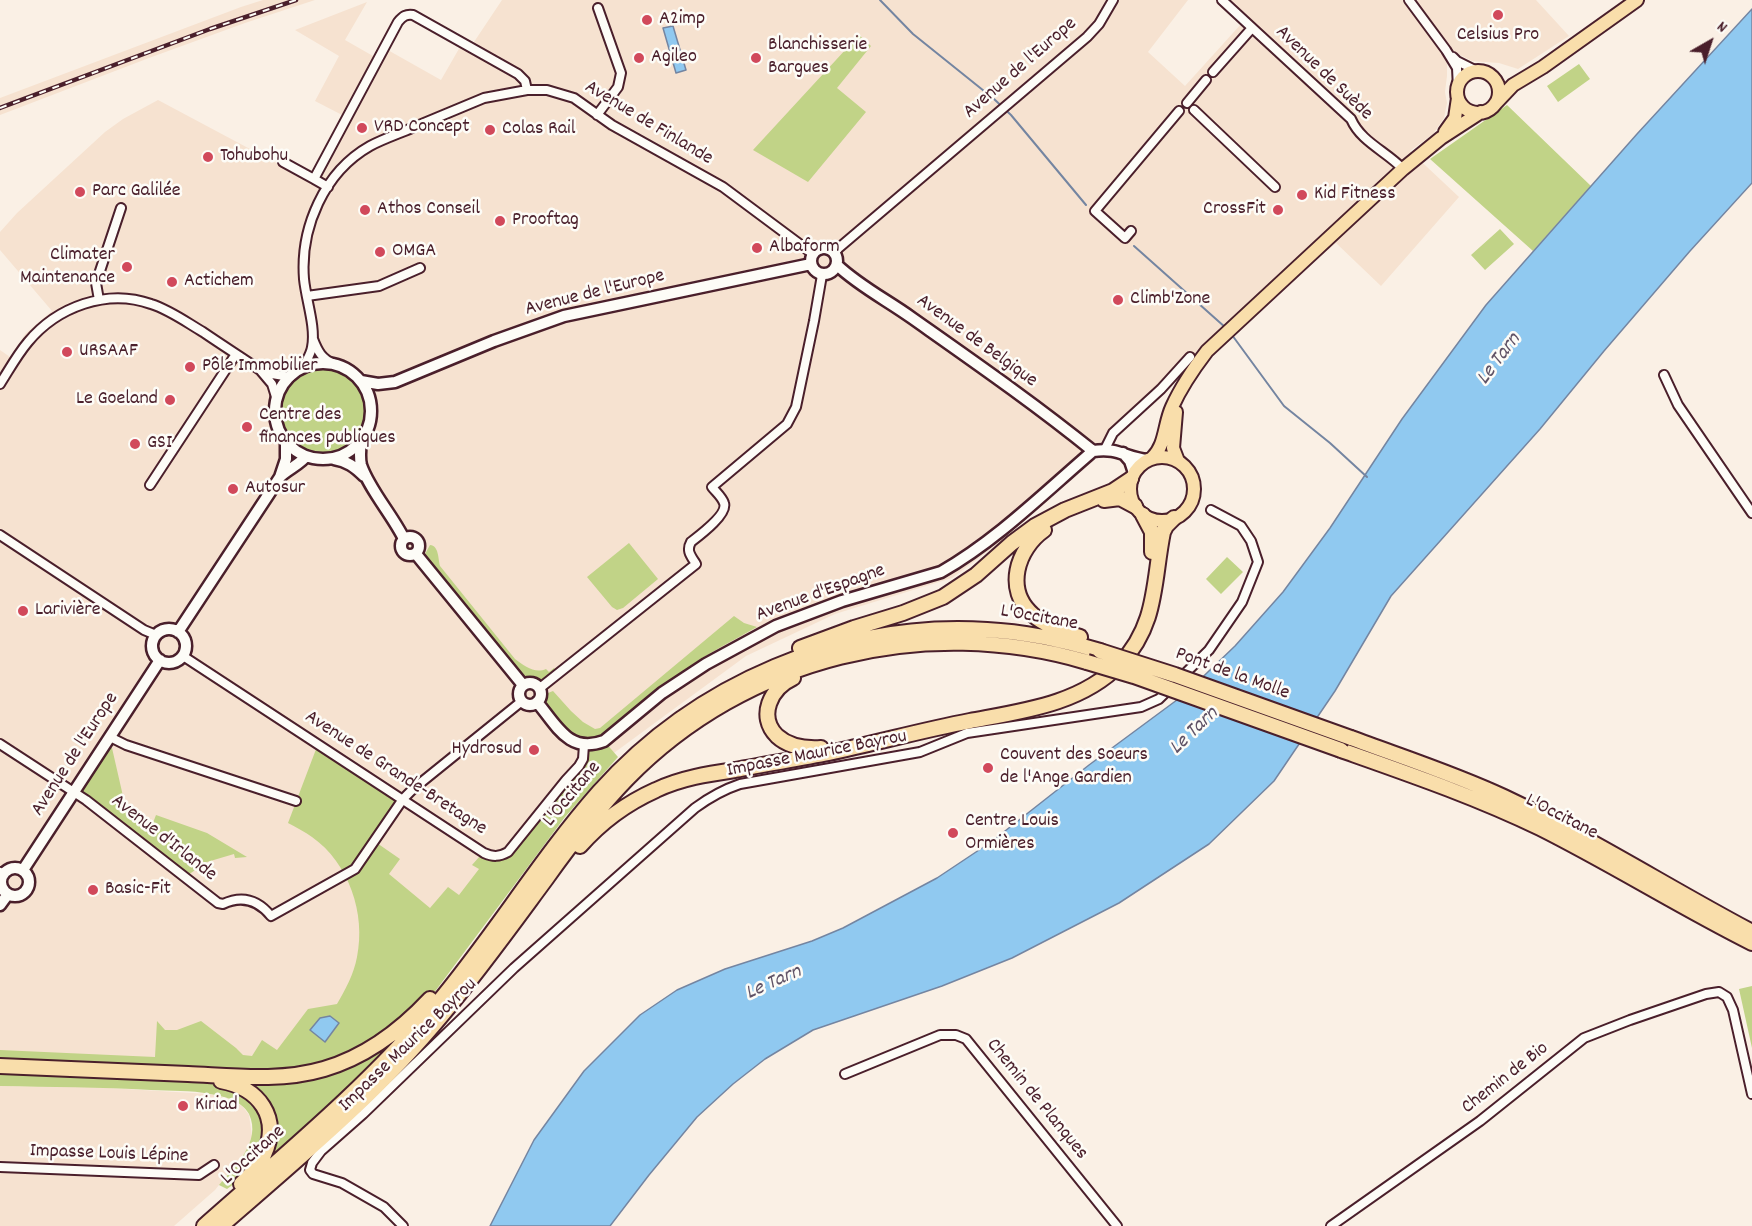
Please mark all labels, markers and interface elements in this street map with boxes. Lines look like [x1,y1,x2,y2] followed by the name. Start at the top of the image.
[659,8,705,32] place label: A2imp
[1491,8,1505,22] marker: Celsius Pro
[1680,12,1740,72] north arrow
[640,13,654,27] marker: A2imp
[959,13,1083,125] street label: Avenue de l'Europe
[1711,16,1732,39] text: N
[1269,22,1377,126] street label: Avenue de Suède
[1457,24,1539,48] place label: Celsius Pro
[768,34,867,81] place label: Blanchisserie Bargues
[651,46,697,70] place label: Agileo
[632,51,646,65] marker: Agileo
[749,51,763,65] marker: Blanchisserie Bargues
[579,76,717,172] street label: Avenue de Finlande
[374,116,470,140] place label: VRD Concept
[502,118,575,142] place label: Colas Rail
[355,121,369,135] marker: VRD Concept
[483,123,497,137] marker: Colas Rail
[220,145,288,169] place label: Tohubohu
[201,150,215,164] marker: Tohubohu
[92,180,181,204] place label: Parc Galilée
[1314,183,1396,207] place label: Kid Fitness
[73,185,87,199] marker: Parc Galilée
[1295,188,1309,202] marker: Kid Fitness
[377,198,480,222] place label: Athos Conseil
[1203,198,1266,222] place label: CrossFit
[358,203,372,217] marker: Athos Conseil
[1271,203,1285,217] marker: CrossFit
[512,209,579,233] place label: Prooftag
[493,214,507,228] marker: Prooftag
[769,236,840,260] place label: Albaform
[392,240,436,264] place label: OMGA
[750,241,764,255] marker: Albaform
[20,244,115,291] place label: Climater Maintenance
[373,245,387,259] marker: OMGA
[120,260,134,274] marker: Climater Maintenance
[523,265,667,323] street label: Avenue de l'Europe
[184,270,254,294] place label: Actichem
[165,275,179,289] marker: Actichem
[1130,288,1210,312] place label: Climb'Zone
[911,290,1041,394] street label: Avenue de Belgique
[1111,293,1125,307] marker: Climb'Zone
[1472,329,1528,391] water label: Le Tarn
[79,340,138,364] place label: URSAAF
[60,345,74,359] marker: URSAAF
[202,355,318,379] place label: Pôle Immobilier
[183,360,197,374] marker: Pôle Immobilier
[76,388,158,412] place label: Le Goeland
[163,393,177,407] marker: Le Goeland
[259,404,396,451] place label: Centre des finances publiques
[240,420,254,434] marker: Centre des finances publiques
[147,432,172,456] place label: GSI
[128,437,142,451] marker: GSI
[245,477,305,501] place label: Autosur
[226,482,240,496] marker: Autosur
[753,560,889,628] street label: Avenue d'Espagne
[35,599,100,623] place label: Larivière
[998,600,1080,638] street label: L'Occitane
[16,604,30,618] marker: Larivière
[1172,643,1292,707] street label: Pont de la Molle
[27,689,125,821] street label: Avenue de l'Europe
[1165,703,1225,761] water label: Le Tarn
[299,706,491,842] street label: Avenue de Grande-Bretagne
[725,726,909,784] street label: Impasse Maurice Bayrou
[452,738,522,762] place label: Hydrosud
[527,743,541,757] marker: Hydrosud
[1000,744,1148,791] place label: Couvent des Soeurs de l'Ange Gardien
[539,757,607,833] street label: L'Occitane
[981,761,995,775] marker: Couvent des Soeurs de l'Ange Gardien
[105,790,221,888] street label: Avenue d'Irlande
[1521,790,1601,846] street label: L'Occitane
[965,810,1059,857] place label: Centre Louis Ormières
[946,826,960,840] marker: Centre Louis Ormières
[105,878,171,902] place label: Basic-Fit
[86,883,100,897] marker: Basic-Fit
[742,961,806,1007] water label: Le Tarn
[335,974,483,1118] street label: Impasse Maurice Bayrou
[980,1035,1092,1165] street label: Chemin de Planques
[1458,1038,1554,1120] street label: Chemin de Bio
[195,1094,238,1118] place label: Kiriad
[176,1099,190,1113] marker: Kiriad
[217,1121,291,1191] street label: L'Occitane
[29,1140,189,1170] street label: Impasse Louis Lépine

